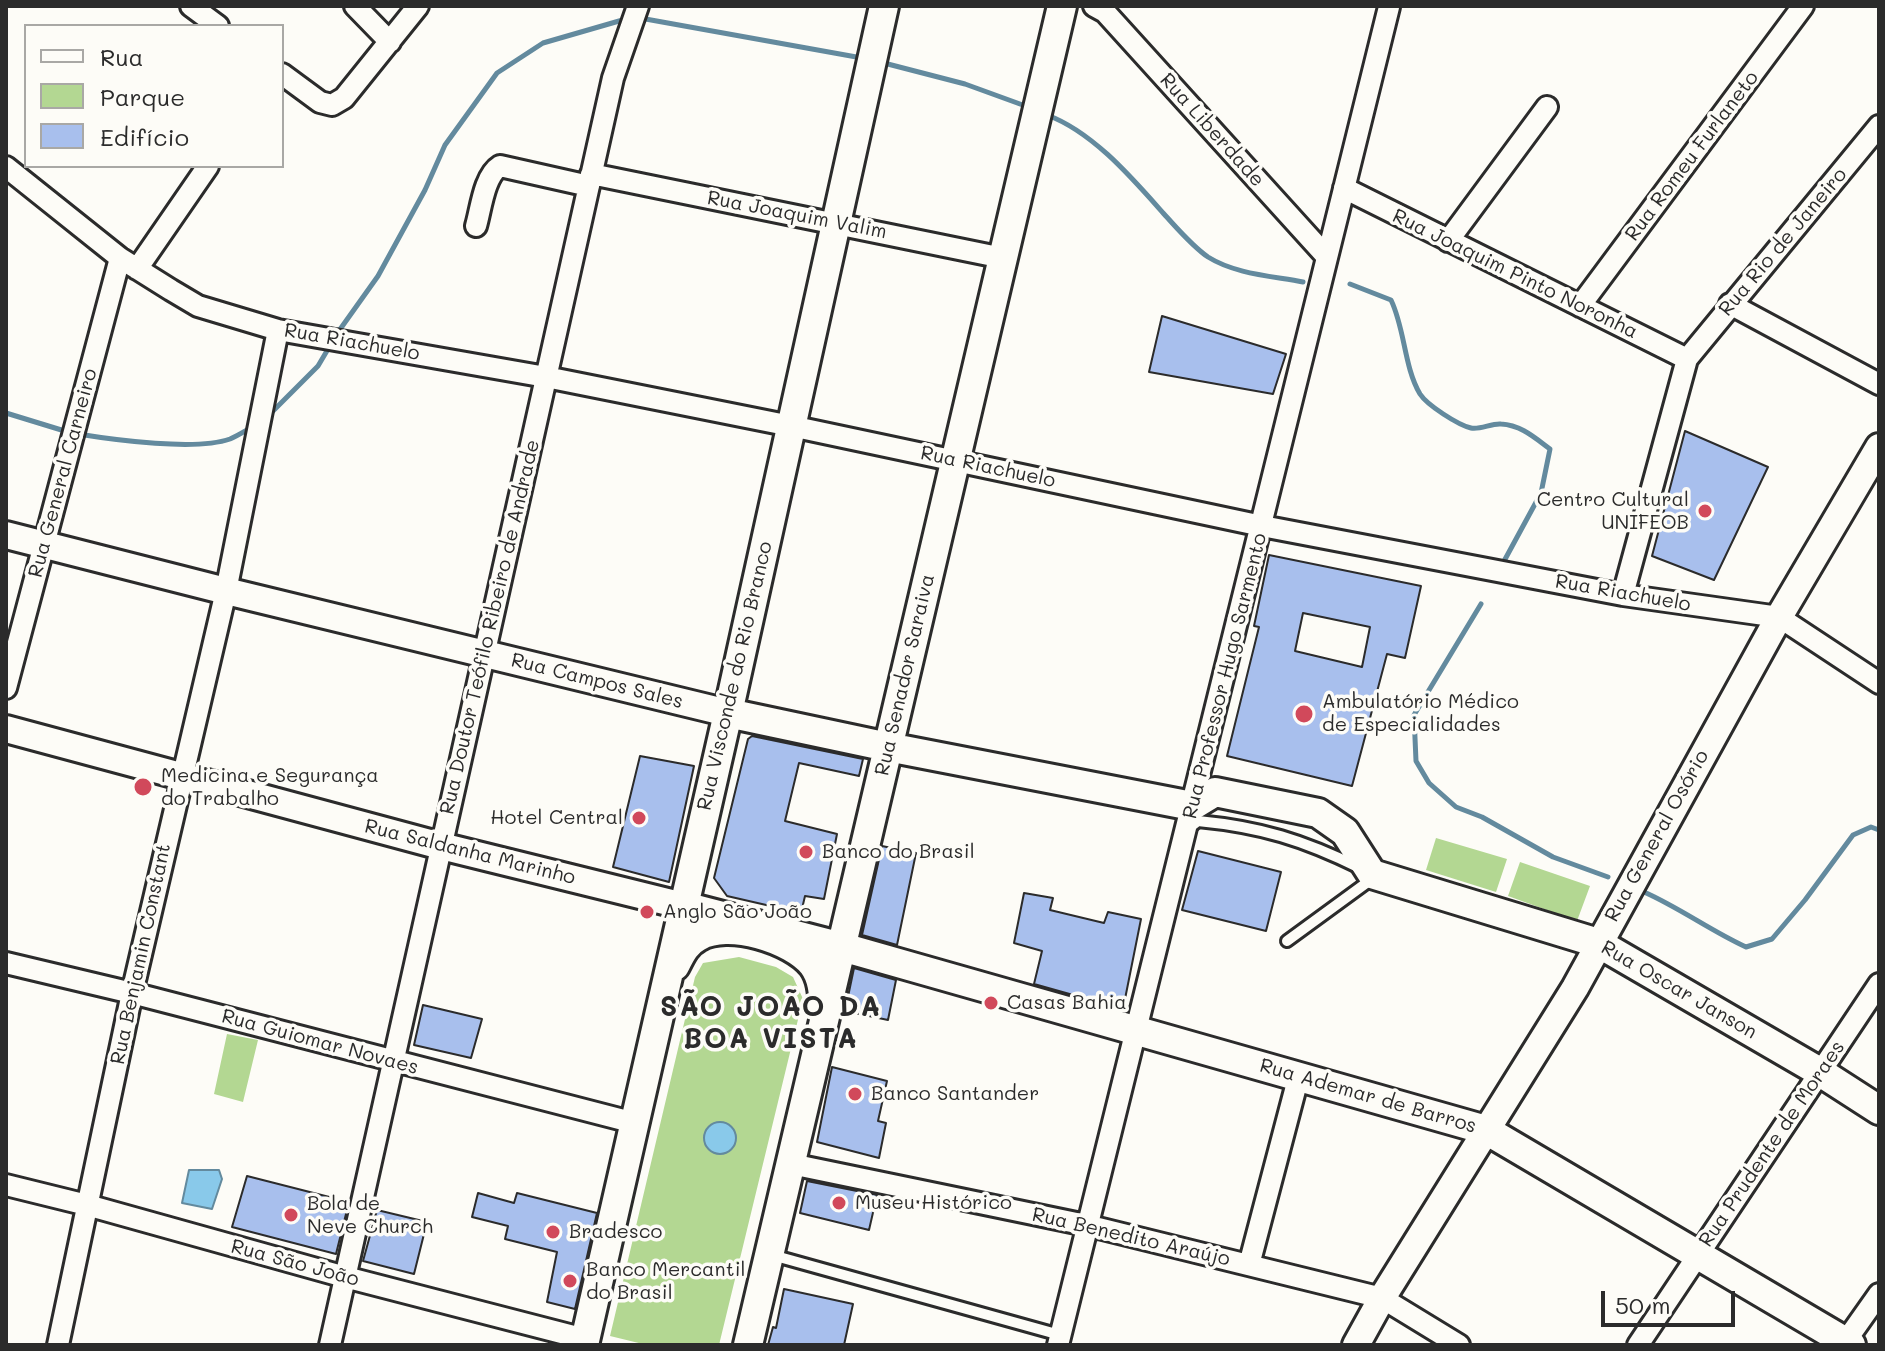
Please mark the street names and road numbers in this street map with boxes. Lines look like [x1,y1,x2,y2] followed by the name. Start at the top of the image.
[1620,66,1764,246] street label: Rua Romeu Furlaneto
[1155,68,1269,192] street label: Rua Liberdade
[1714,163,1852,321] street label: Rua Rio de Janeiro
[705,186,889,244] street label: Rua Joaquim Valim
[1388,204,1642,344] street label: Rua Joaquim Pinto Noronha
[282,318,422,366] street label: Rua Riachuelo
[24,366,102,580] street label: Rua General Carneiro
[435,437,545,817] street label: Rua Doutor Teófilo Ribeiro de Andrade
[918,441,1058,493] street label: Rua Riachuelo
[1178,531,1272,821] street label: Rua Professor Hugo Sarmento
[692,539,778,813] street label: Rua Visconde do Rio Branco
[1553,569,1693,617] street label: Rua Riachuelo
[870,572,940,778] street label: Rua Senador Saraiva
[508,648,686,714] street label: Rua Campos Sales
[1600,746,1714,926] street label: Rua General Osório
[362,814,578,890] street label: Rua Saldanha Marinho
[106,841,176,1067] street label: Rua Benjamin Constant
[1597,936,1761,1044] street label: Rua Oscar Janson
[219,1004,421,1080] street label: Rua Guiomar Novaes
[1694,1036,1850,1252] street label: Rua Prudente de Moraes
[1257,1054,1479,1138] street label: Rua Ademar de Barros
[1030,1203,1232,1271] street label: Rua Benedito Araújo
[228,1234,362,1292] street label: Rua São João

